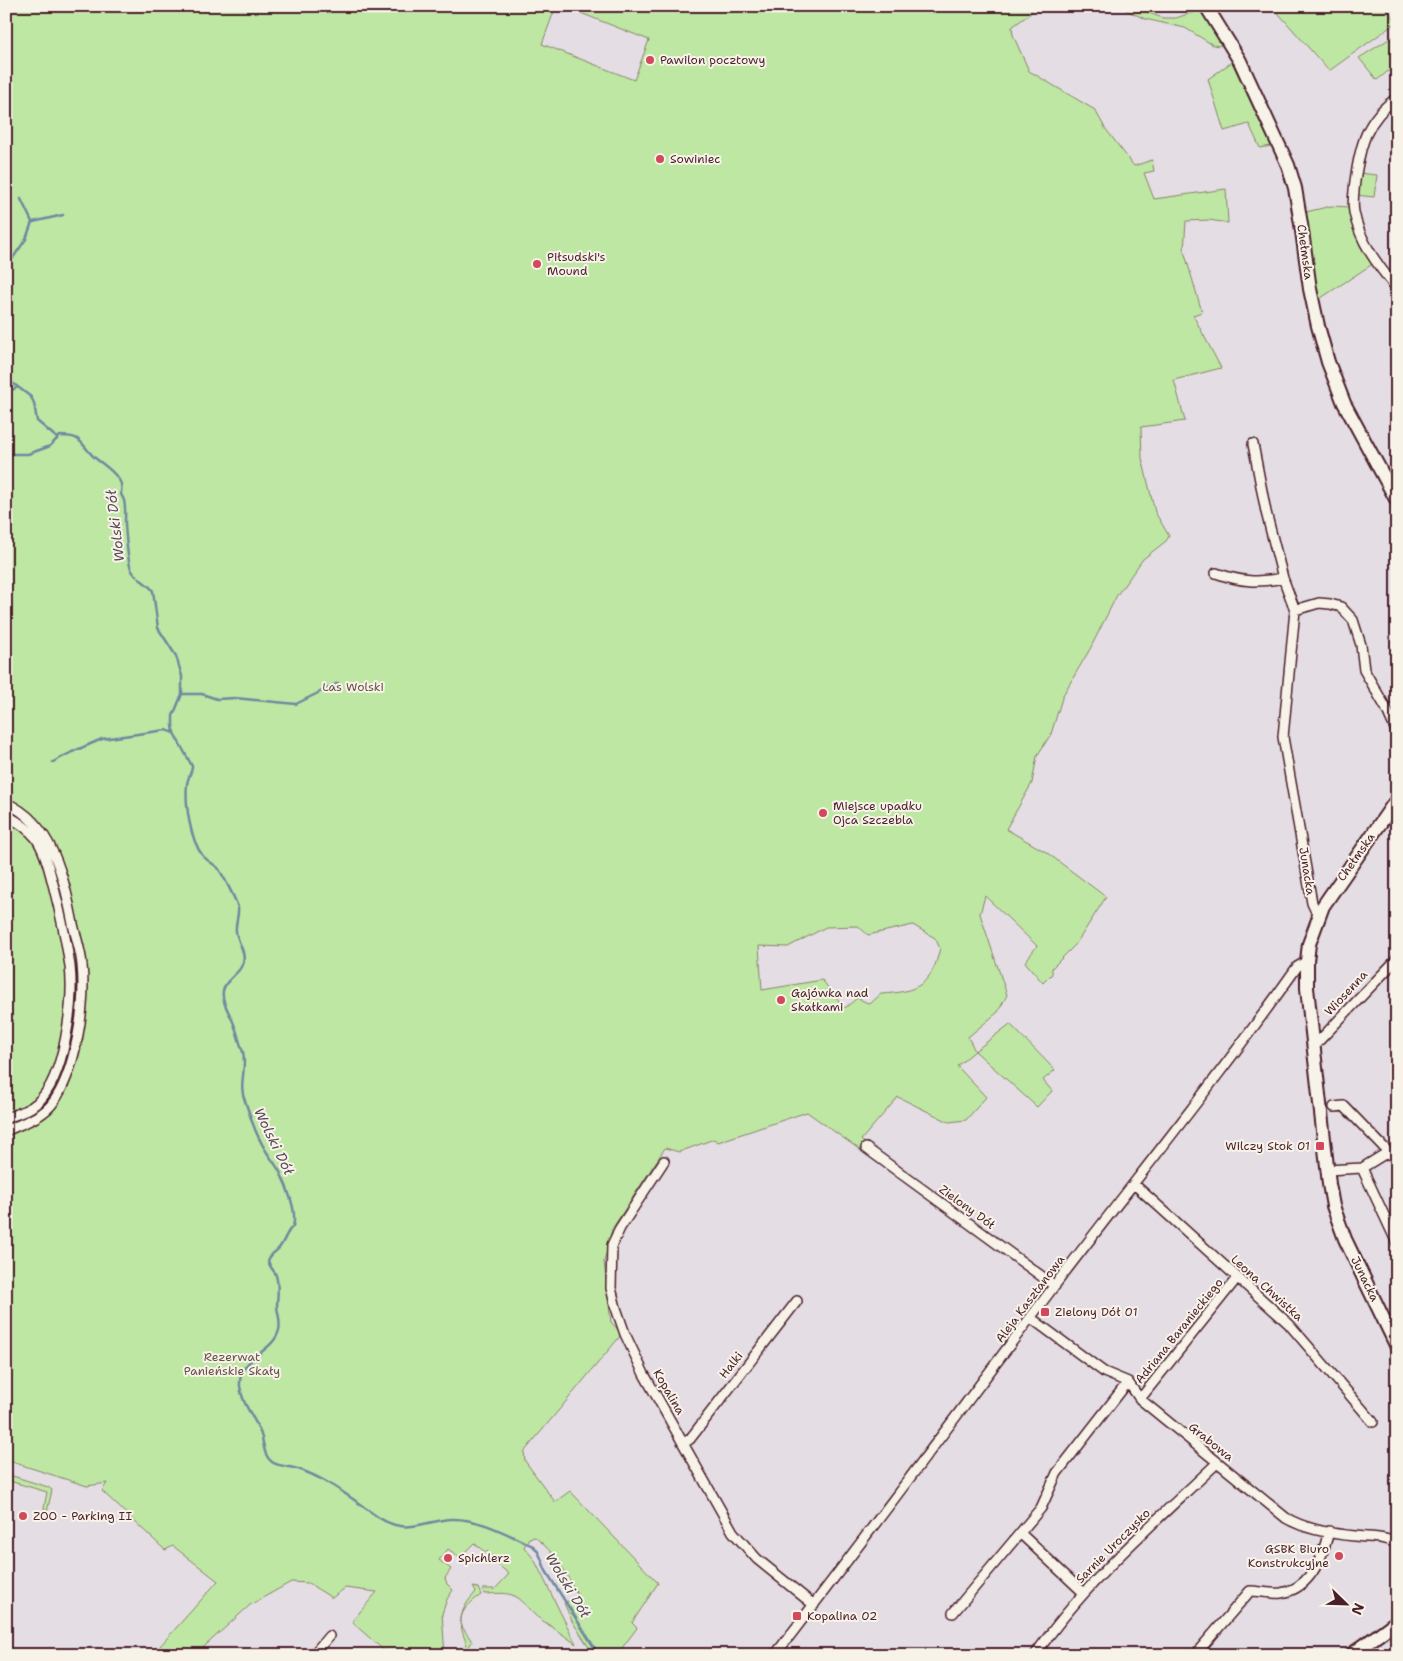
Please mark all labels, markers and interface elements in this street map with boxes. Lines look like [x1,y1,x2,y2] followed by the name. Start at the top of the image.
[660,52,766,68] place label: Pawilon pocztowy
[644,54,656,66] marker: Pawilon pocztowy
[670,151,720,167] place label: Sowiniec
[654,153,666,165] marker: Sowiniec
[1293,223,1317,281] street label: Chełmska
[547,249,605,279] place label: Piłsudski's Mound
[531,258,543,270] marker: Piłsudski's Mound
[102,488,128,563] water label: Wolski Dół
[322,679,384,695] park label: Las Wolski
[833,798,922,828] place label: Miejsce upadku Ojca Szczebla
[817,807,829,819] marker: Miejsce upadku Ojca Szczebla
[1334,829,1379,884] street label: Chełmska
[1295,846,1319,897] street label: Junacka
[1321,967,1371,1019] street label: Wiosenna
[791,985,869,1015] place label: Gajówka nad Skałkami
[775,994,787,1006] marker: Gajówka nad Skałkami
[250,1105,298,1178] water label: Wolski Dół
[1225,1138,1310,1154] place label: Wilczy Stok 01
[1314,1140,1326,1152] marker: Wilczy Stok 01
[936,1181,999,1233] street label: Zielony Dół
[1228,1251,1307,1325] street label: Leona Chwistka
[992,1252,1068,1346] street label: Aleja Kasztanowa
[1347,1254,1383,1305] street label: Junacka
[1131,1275,1227,1387] street label: Adriana Baranieckiego
[1055,1304,1138,1320] place label: Zielony Dół 01
[1039,1306,1051,1318] marker: Zielony Dół 01
[716,1348,746,1382] street label: Halki
[184,1349,280,1379] park label: Rezerwat Panieńskie Skały
[650,1366,689,1418] street label: Kopalina
[1185,1419,1237,1465] street label: Grabowa
[1072,1505,1154,1587] street label: Sarnie Uroczysko
[33,1508,132,1524] place label: ZOO - Parking II
[17,1510,29,1522] marker: ZOO - Parking II
[1248,1541,1329,1571] place label: GSBK Biuro Konstrukcyjne
[542,1549,595,1621] water label: Wolski Dół
[458,1550,510,1566] place label: Spichlerz
[1333,1550,1345,1562] marker: GSBK Biuro Konstrukcyjne
[442,1552,454,1564] marker: Spichlerz
[1320,1578,1370,1628] north arrow
[1348,1600,1368,1618] text: N
[807,1608,877,1624] place label: Kopalina 02
[791,1610,803,1622] marker: Kopalina 02

